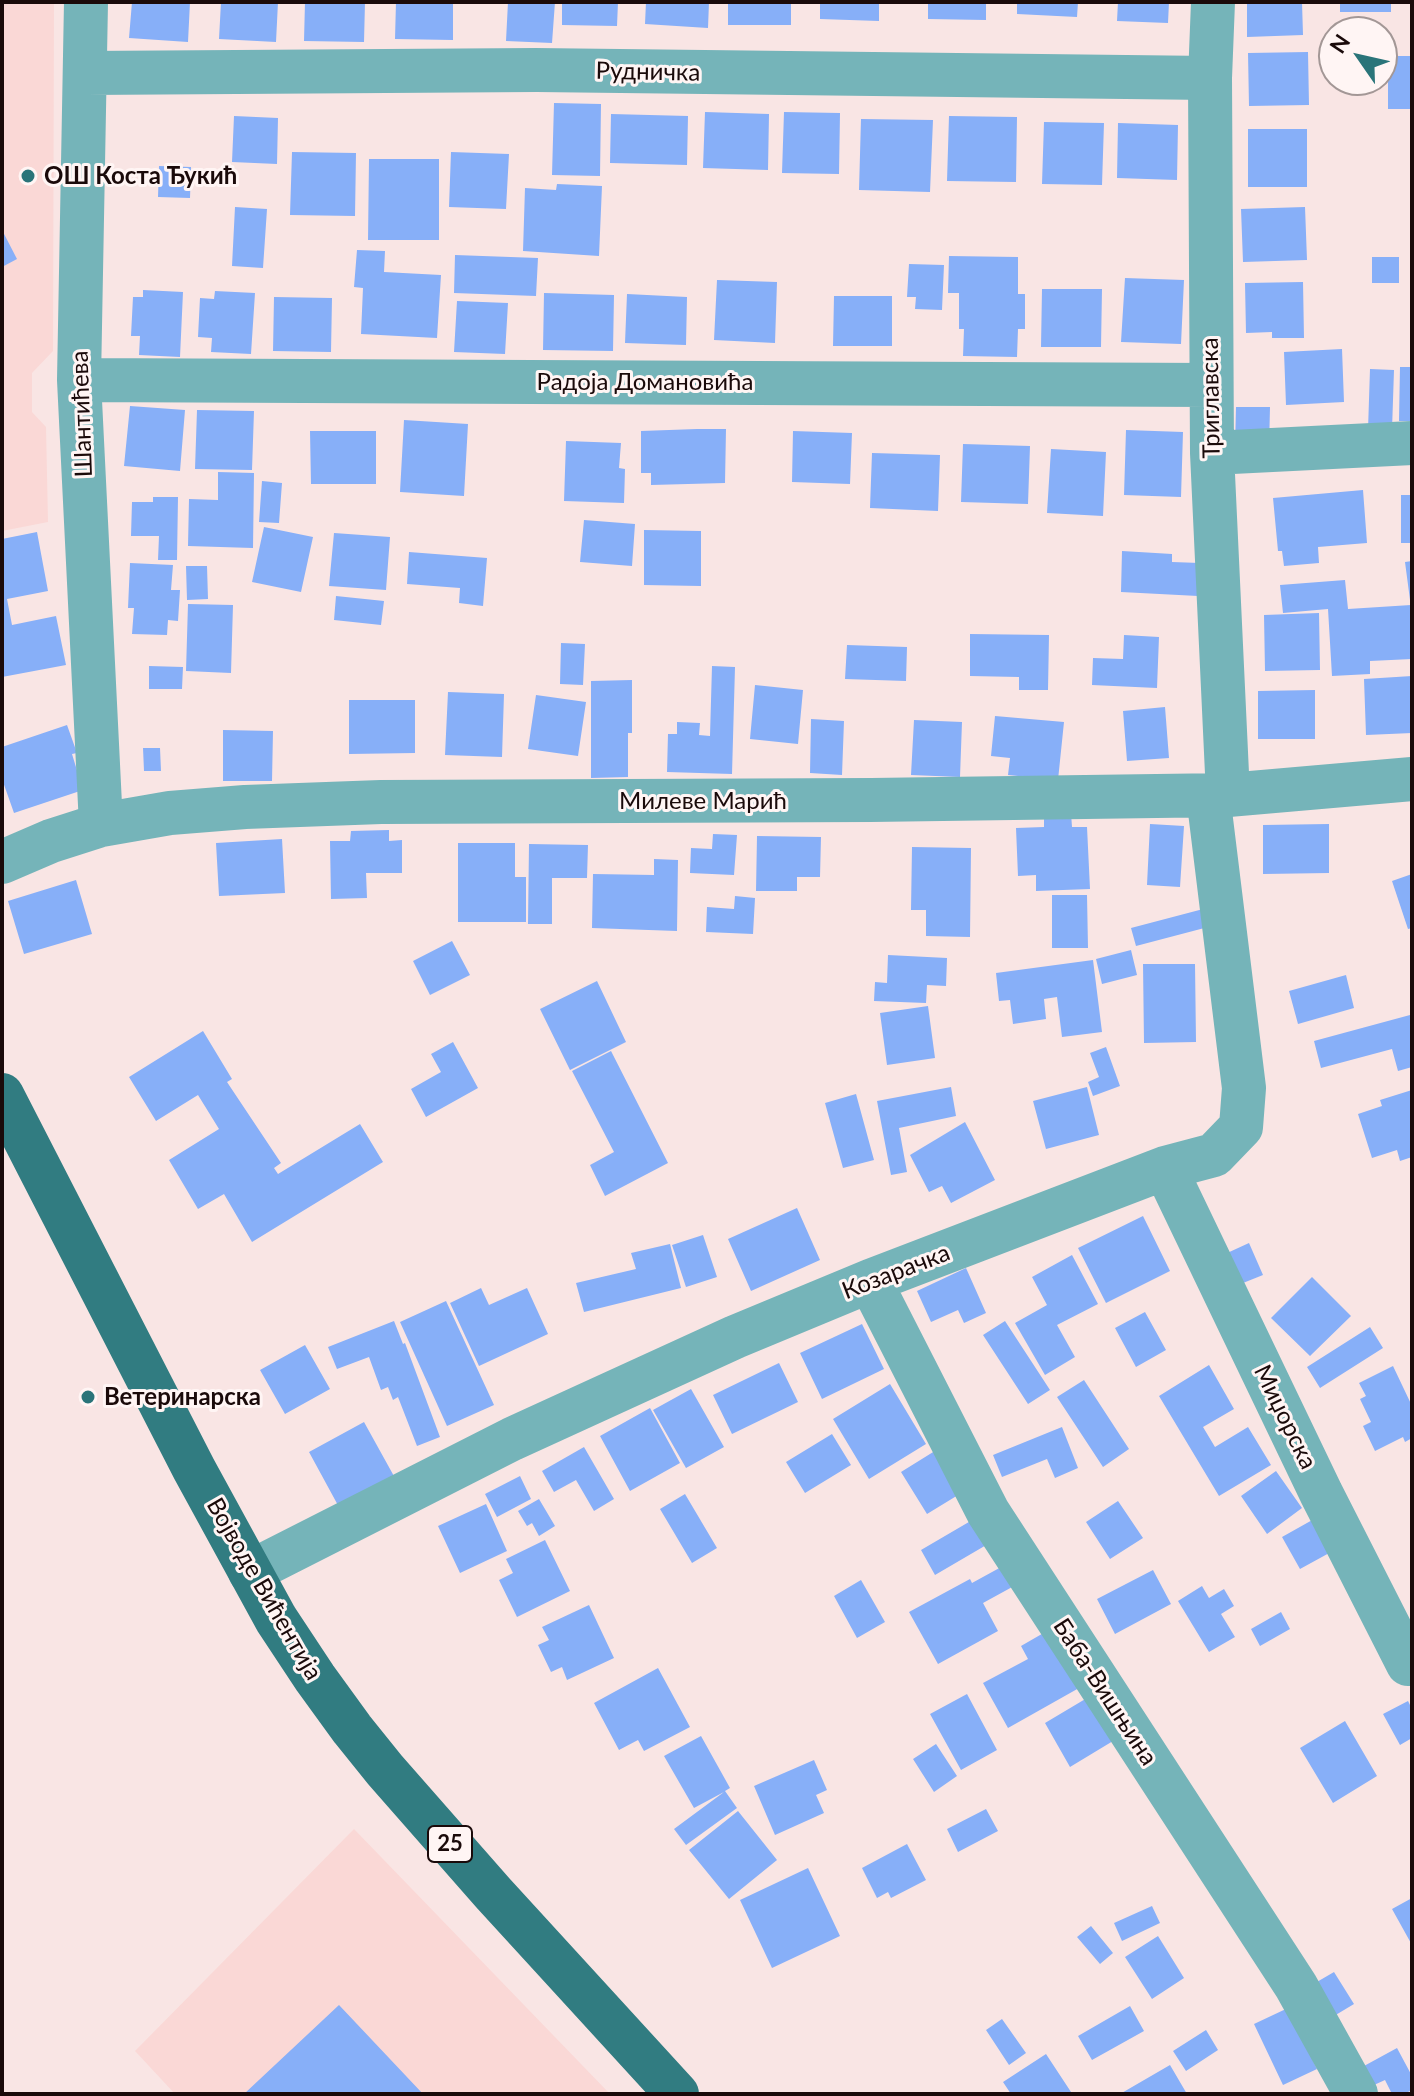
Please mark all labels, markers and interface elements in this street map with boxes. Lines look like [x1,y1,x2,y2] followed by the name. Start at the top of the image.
[1318,16,1398,96] north arrow
[1323,29,1355,58] text: N
[595,57,701,87] street label: Рудничка
[44,162,237,190] place label: ОШ Коста Ђукић
[19,167,37,185] marker: ОШ Коста Ђукић
[1196,337,1226,459] street label: Триглавска
[65,350,99,478] street label: Шантићева
[537,368,753,396] street label: Радоја Домановића
[619,787,787,815] street label: Милеве Марић
[838,1238,954,1306] street label: Козарачка
[1247,1360,1323,1474] street label: Миџорска
[104,1383,261,1411] place label: Ветеринарска
[79,1388,97,1406] marker: Ветеринарска
[200,1493,328,1685] street label: Војводе Вићентија
[1047,1613,1163,1771] street label: Баба-Вишњина
[428,1826,472,1862] road number: 25

